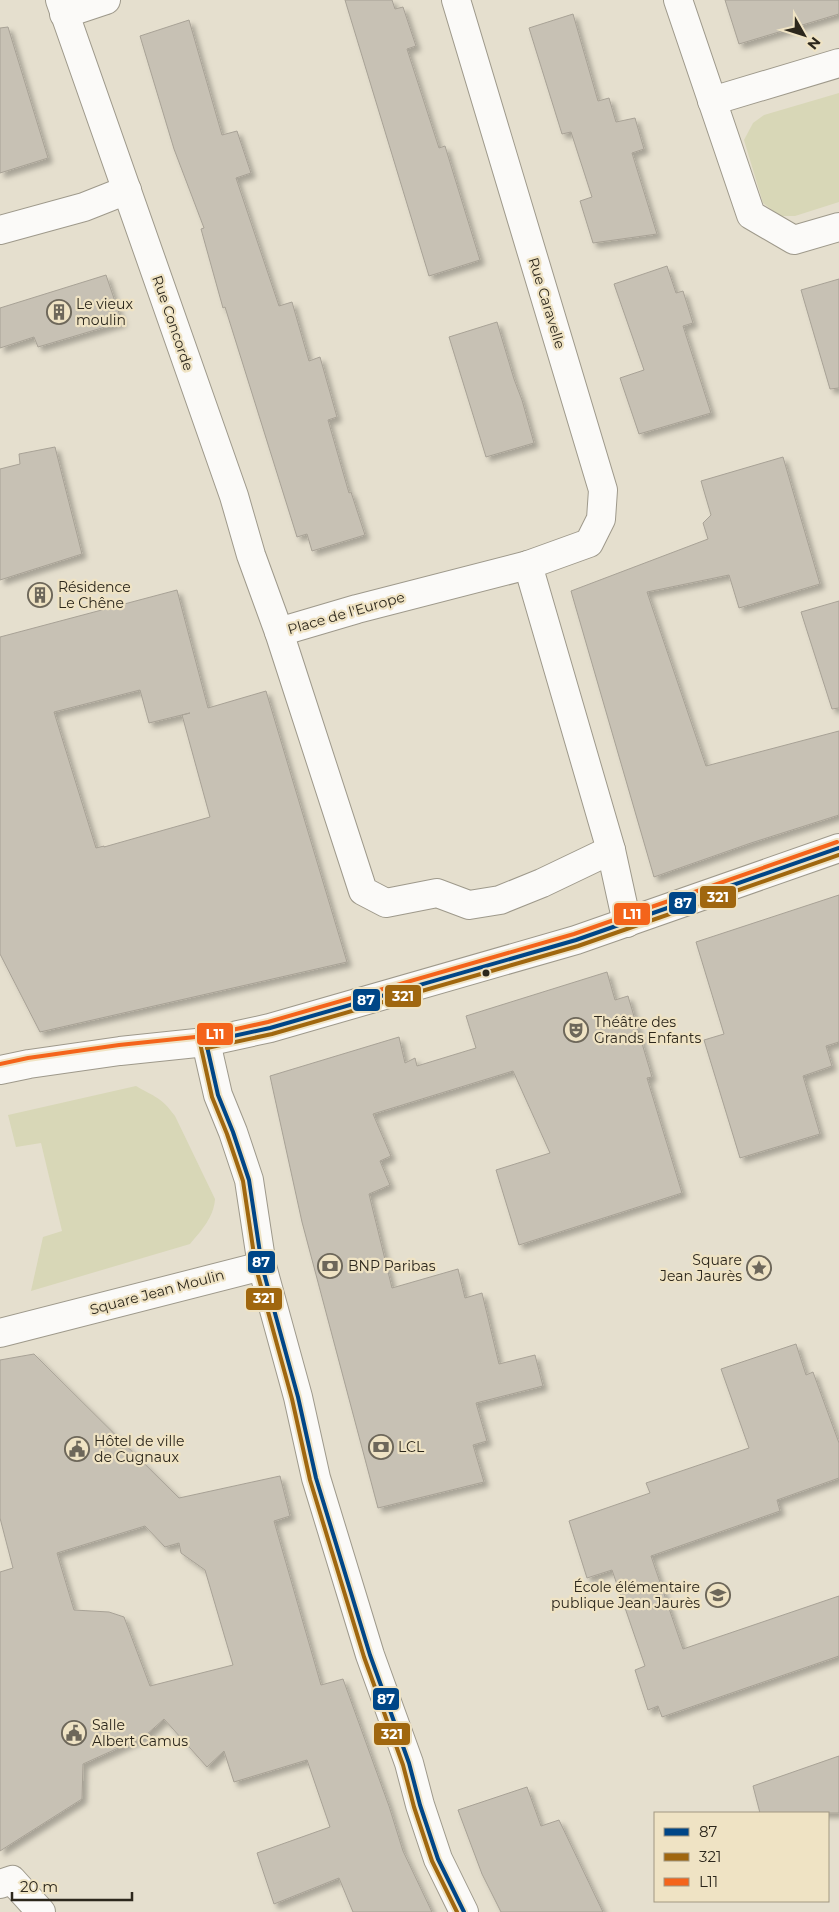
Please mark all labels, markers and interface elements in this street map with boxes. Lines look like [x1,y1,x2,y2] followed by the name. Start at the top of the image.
[779,10,829,60] north arrow
[804,33,825,53] text: N
[525,255,569,351] street label: Rue Caravelle
[148,273,198,373] street label: Rue Concorde
[76,295,133,329] place label: Le vieux moulin
[46,299,72,325] building icon: Le vieux moulin
[58,578,131,612] place label: Résidence Le Chêne
[27,582,53,608] building icon: Résidence Le Chêne
[285,588,407,638] street label: Place de l'Europe
[699,885,737,909] line badge: 321
[706,888,729,906] text: 321
[668,891,697,915] line badge: 87
[674,894,692,912] text: 87
[613,902,651,926] line badge: L11
[623,905,641,923] text: L11
[481,968,491,978] unlabelled marker
[384,984,422,1008] line badge: 321
[391,987,414,1005] text: 321
[352,988,381,1012] line badge: 87
[357,991,375,1009] text: 87
[594,1013,701,1047] place label: Théâtre des Grands Enfants
[563,1017,589,1043] theatre icon: Théâtre des Grands Enfants
[196,1022,234,1046] line badge: L11
[206,1025,224,1043] text: L11
[247,1250,276,1274] line badge: 87
[659,1251,742,1285] place label: Square Jean Jaurès
[252,1253,270,1271] text: 87
[317,1253,343,1279] bank icon: BNP Paribas
[746,1255,772,1281] place icon: Square Jean Jaurès
[348,1257,436,1275] place label: BNP Paribas
[88,1265,226,1319] street label: Square Jean Moulin
[245,1287,283,1311] line badge: 321
[252,1289,275,1307] text: 321
[94,1432,184,1466] place label: Hôtel de ville de Cugnaux
[368,1434,394,1460] bank icon: LCL
[64,1436,90,1462] public building icon: Hôtel de ville de Cugnaux
[398,1438,425,1456] place label: LCL
[551,1578,700,1612] place label: École élémentaire publique Jean Jaurès
[705,1582,731,1608] school or university icon: École élémentaire publique Jean Jaurès
[372,1687,400,1711] line badge: 87
[377,1690,395,1708] text: 87
[92,1716,188,1750] place label: Salle Albert Camus
[61,1720,87,1746] public building icon: Salle Albert Camus
[373,1722,411,1746] line badge: 321
[380,1725,403,1743] text: 321
[654,1812,829,1902] legend
[699,1822,718,1841] text: 87
[699,1847,721,1866] text: 321
[12,1870,132,1902] scale bar
[699,1872,718,1891] text: L11
[20,1877,58,1896] text: 20 m

